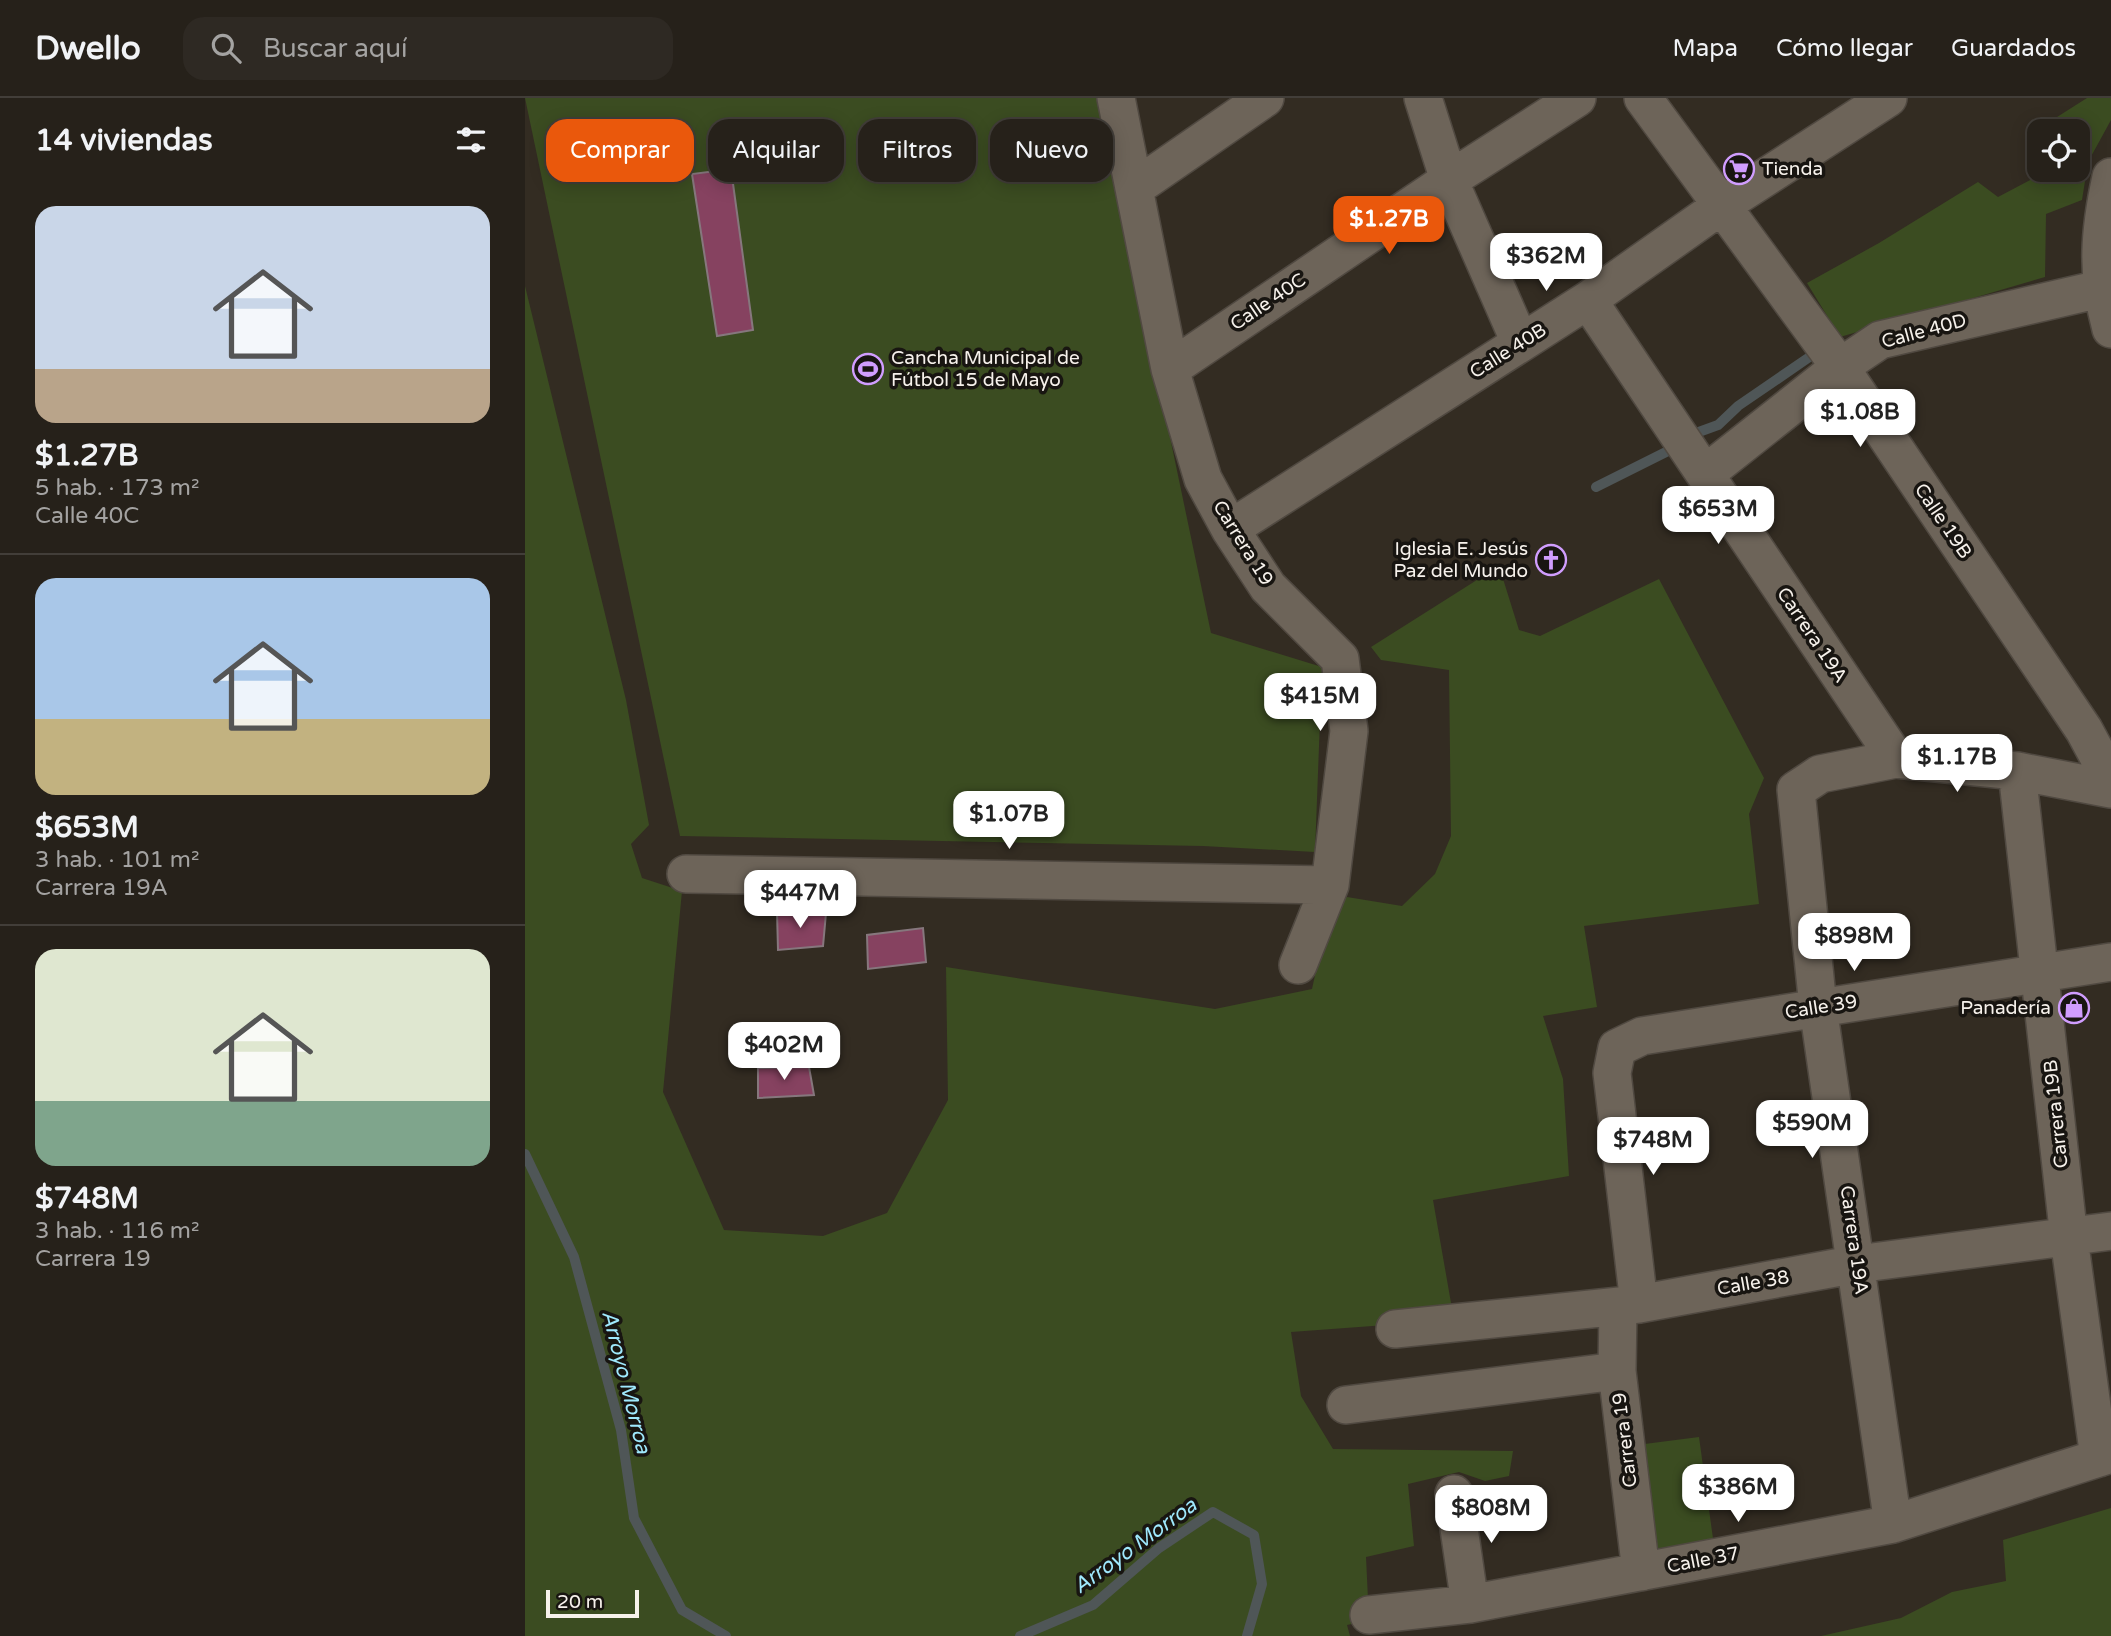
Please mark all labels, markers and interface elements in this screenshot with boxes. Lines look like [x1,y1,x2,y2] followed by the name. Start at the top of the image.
[183,17,673,80] search box
[35,29,141,68] text: Dwello
[207,29,245,67] icon: search
[263,33,408,64] text: Buscar aquí
[1673,34,1738,63] text: Mapa
[1776,34,1913,63] text: Cómo llegar
[1951,34,2076,63] text: Guardados
[546,119,694,182] chip: Comprar
[708,119,844,182] chip: Alquilar
[858,119,976,182] chip: Filtros
[990,119,1113,182] chip: Nuevo
[2027,119,2090,182] map controls
[2027,119,2090,182] button: locate
[452,121,490,159] icon: filters
[35,122,213,159] text: 14 viviendas
[1722,152,1756,186] supermarket icon: Tienda
[1762,158,1823,180] place label: Tienda
[1332,197,1446,256] pin: $1.27B
[1349,205,1429,233] text: $1.27B
[1497,234,1595,293] pin: $362M
[1506,242,1586,270] text: $362M
[200,251,326,377] icon: home
[1226,269,1310,335] street label: Calle 40C
[1879,309,1969,353] street label: Calle 40D
[1466,319,1550,383] street label: Calle 40B
[891,347,1080,391] place label: Cancha Municipal de Fútbol 15 de Mayo
[851,352,885,386] sports icon: Cancha Municipal de Fútbol 15 de Mayo
[1803,390,1917,449] pin: $1.08B
[1820,398,1900,426] text: $1.08B
[35,437,139,474] text: $1.27B
[35,474,200,502] text: 5 hab. · 173 m²
[1910,479,1976,563] street label: Calle 19B
[1669,486,1767,546] pin: $653M
[1678,495,1758,523] text: $653M
[1208,497,1278,589] street label: Carrera 19
[35,502,139,530] text: Calle 40C
[1393,538,1528,582] place label: Iglesia E. Jesús Paz del Mundo
[1534,543,1568,577] church icon: Iglesia E. Jesús Paz del Mundo
[1772,583,1852,687] street label: Carrera 19A
[200,623,326,749] icon: home
[1271,674,1369,733] pin: $415M
[1280,682,1360,710] text: $415M
[1900,734,2014,794] pin: $1.17B
[1917,743,1997,771] text: $1.17B
[952,792,1066,851] pin: $1.07B
[969,800,1049,828] text: $1.07B
[35,809,139,846] text: $653M
[35,846,200,874] text: 3 hab. · 101 m²
[751,870,849,930] pin: $447M
[35,874,168,902] text: Carrera 19A
[760,879,840,907] text: $447M
[1805,914,1903,973] pin: $898M
[1814,922,1894,950] text: $898M
[1783,990,1859,1024] street label: Calle 39
[2057,991,2091,1025] shop icon: Panadería
[200,994,326,1120] icon: home
[1960,997,2051,1019] place label: Panadería
[735,1023,833,1082] pin: $402M
[744,1031,824,1059] text: $402M
[2039,1059,2073,1169] street label: Carrera 19B
[1763,1100,1861,1160] pin: $590M
[1772,1109,1852,1137] text: $590M
[1604,1118,1702,1177] pin: $748M
[1613,1126,1693,1154] text: $748M
[35,1180,139,1217] text: $748M
[1835,1184,1873,1296] street label: Carrera 19A
[35,1217,200,1245] text: 3 hab. · 116 m²
[35,1245,151,1273] text: Carrera 19
[1715,1266,1791,1300] street label: Calle 38
[596,1308,656,1457] water label: Arroyo Morroa
[1608,1391,1642,1489] street label: Carrera 19
[1689,1464,1787,1524] pin: $386M
[1698,1473,1778,1501] text: $386M
[1442,1486,1540,1545] pin: $808M
[1068,1492,1203,1599] water label: Arroyo Morroa
[1451,1494,1531,1522] text: $808M
[1665,1542,1741,1578] street label: Calle 37
[546,1587,639,1619] scale bar
[557,1591,603,1613] text: 20 m

